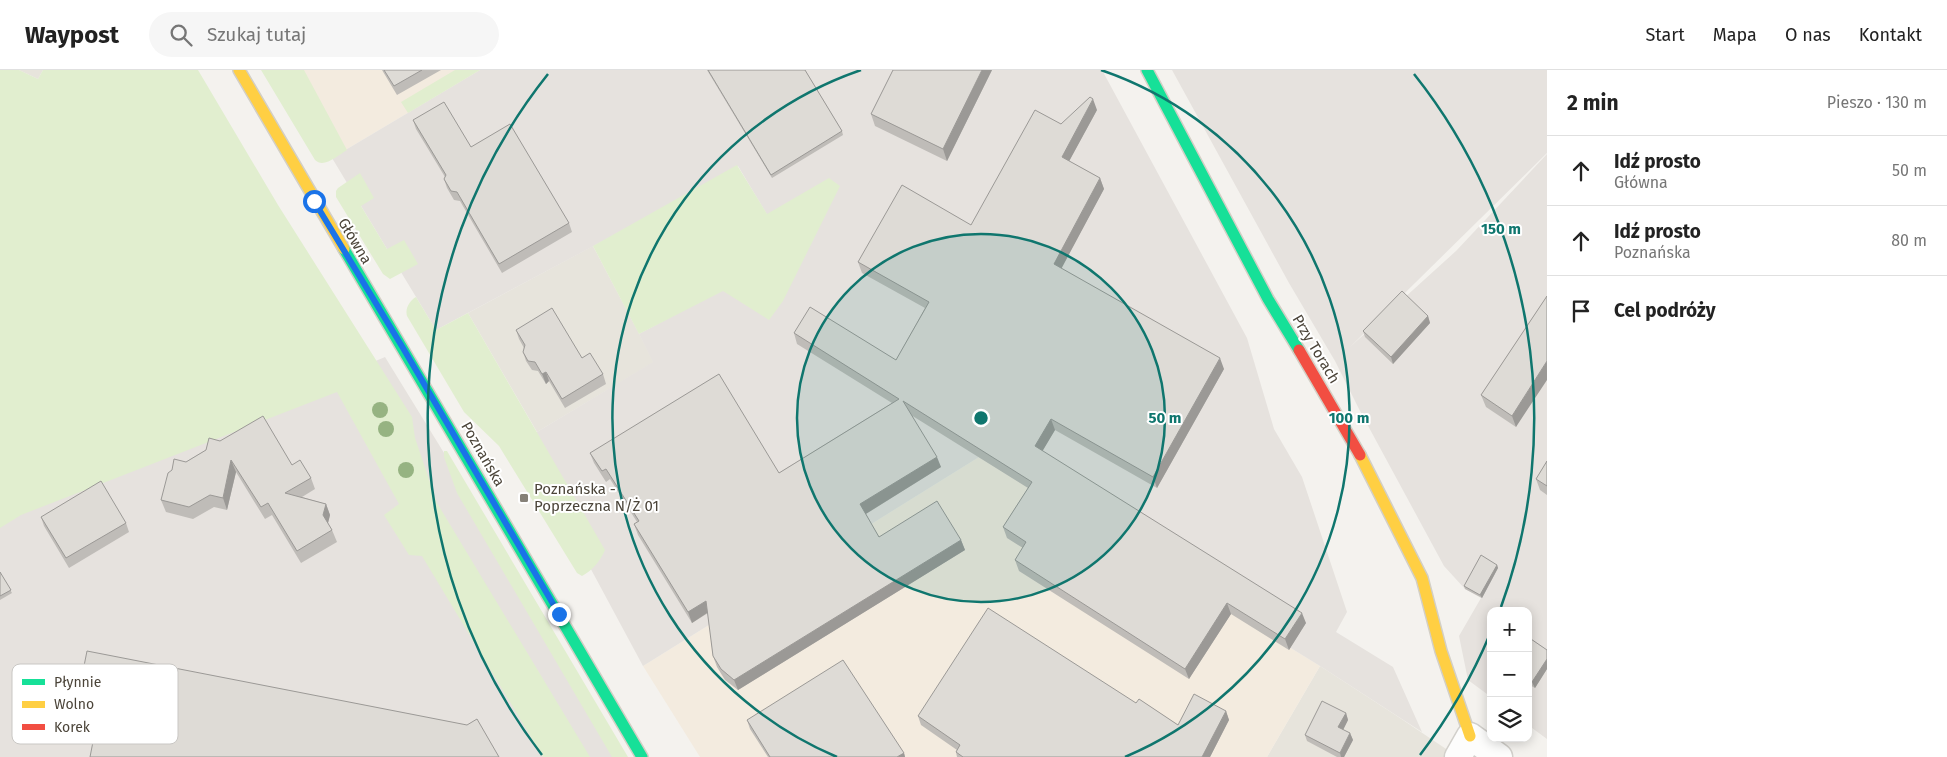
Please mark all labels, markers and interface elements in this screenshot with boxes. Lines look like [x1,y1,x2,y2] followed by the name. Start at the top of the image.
[149,12,499,57] search box
[25,21,119,49] text: Waypost
[167,21,195,49] icon: search
[207,23,306,46] text: Szukaj tutaj
[1645,24,1685,46] text: Start
[1713,24,1757,46] text: Mapa
[1785,24,1831,46] text: O nas
[1859,24,1922,46] text: Kontakt
[1567,90,1619,116] text: 2 min
[1827,93,1927,112] text: Pieszo · 130 m
[1614,150,1701,173] text: Idź prosto
[1567,157,1595,185] icon: ahead
[1892,161,1927,180] text: 50 m
[1614,173,1668,192] text: Główna
[303,190,326,213] route start
[334,215,376,267] street label: Główna
[1481,220,1521,238] text: 150 m
[1614,220,1701,243] text: Idź prosto
[1567,227,1595,255] icon: ahead
[1891,231,1927,250] text: 80 m
[1614,243,1691,262] text: Poznańska
[1567,297,1595,325] icon: arrive
[1614,299,1716,322] text: Cel podróży
[1288,311,1344,387] street label: Przy Torach
[972,409,990,427] centre of rings
[1148,409,1182,427] text: 50 m
[1329,409,1369,427] text: 100 m
[457,418,509,490] street label: Poznańska
[534,480,659,515] place label: Poznańska - Poprzeczna N/Ż 01
[518,492,530,504] marker: Poznańska - Poprzeczna N/Ż 01
[548,603,571,626] route end
[1487,607,1532,742] map controls
[1487,607,1532,652] button: +
[1487,652,1532,697] button: −
[12,664,178,744] legend
[54,674,101,691] text: Płynnie
[54,696,94,713] text: Wolno
[1487,697,1532,742] button: layers
[54,719,91,736] text: Korek

